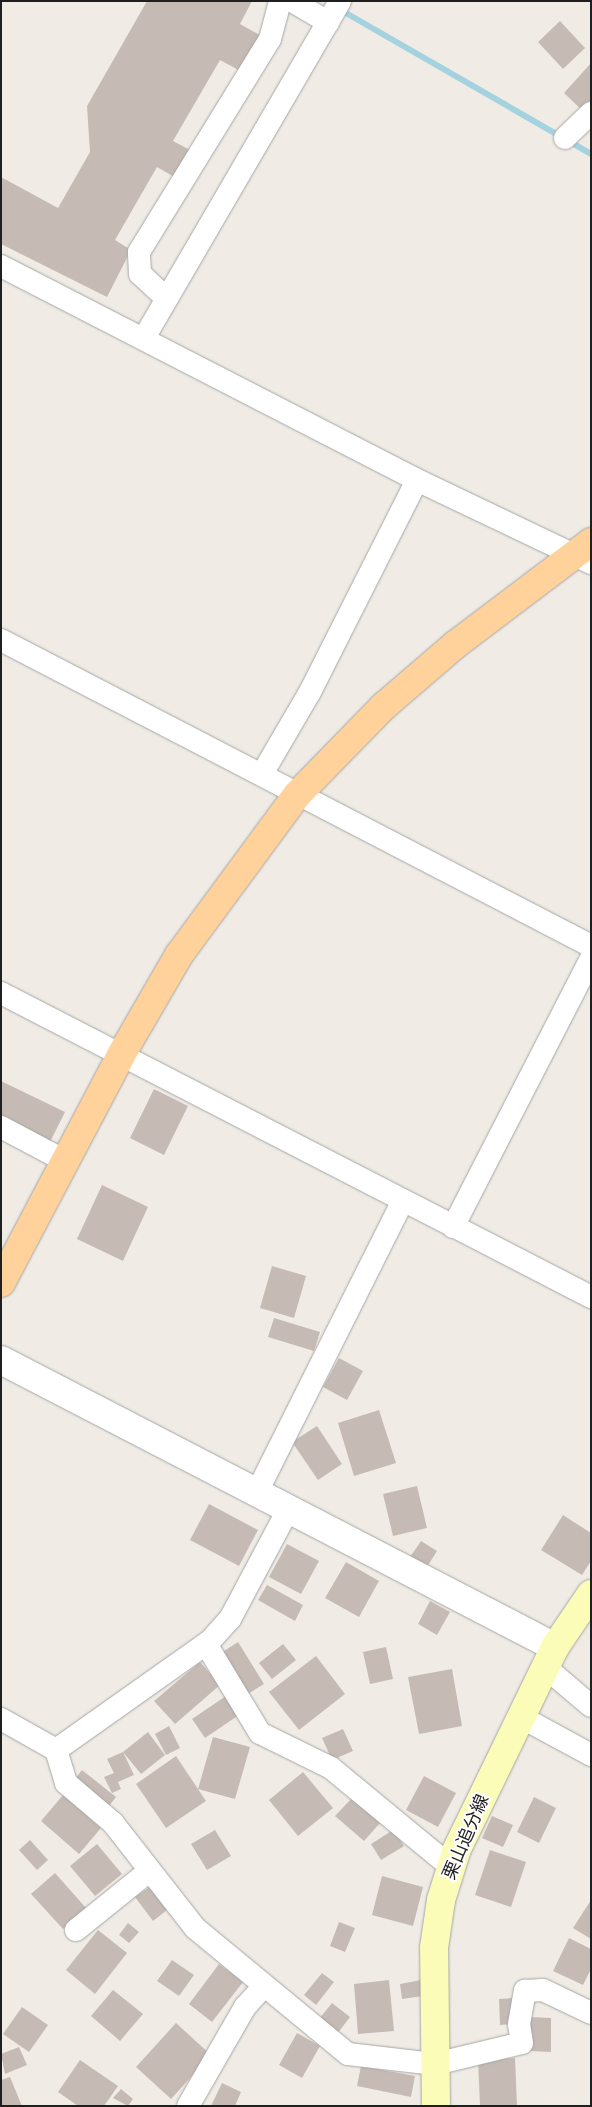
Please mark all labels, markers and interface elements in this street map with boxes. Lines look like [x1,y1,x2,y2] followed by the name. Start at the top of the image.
[438,1791,494,1883] street label: 栗山追分線

